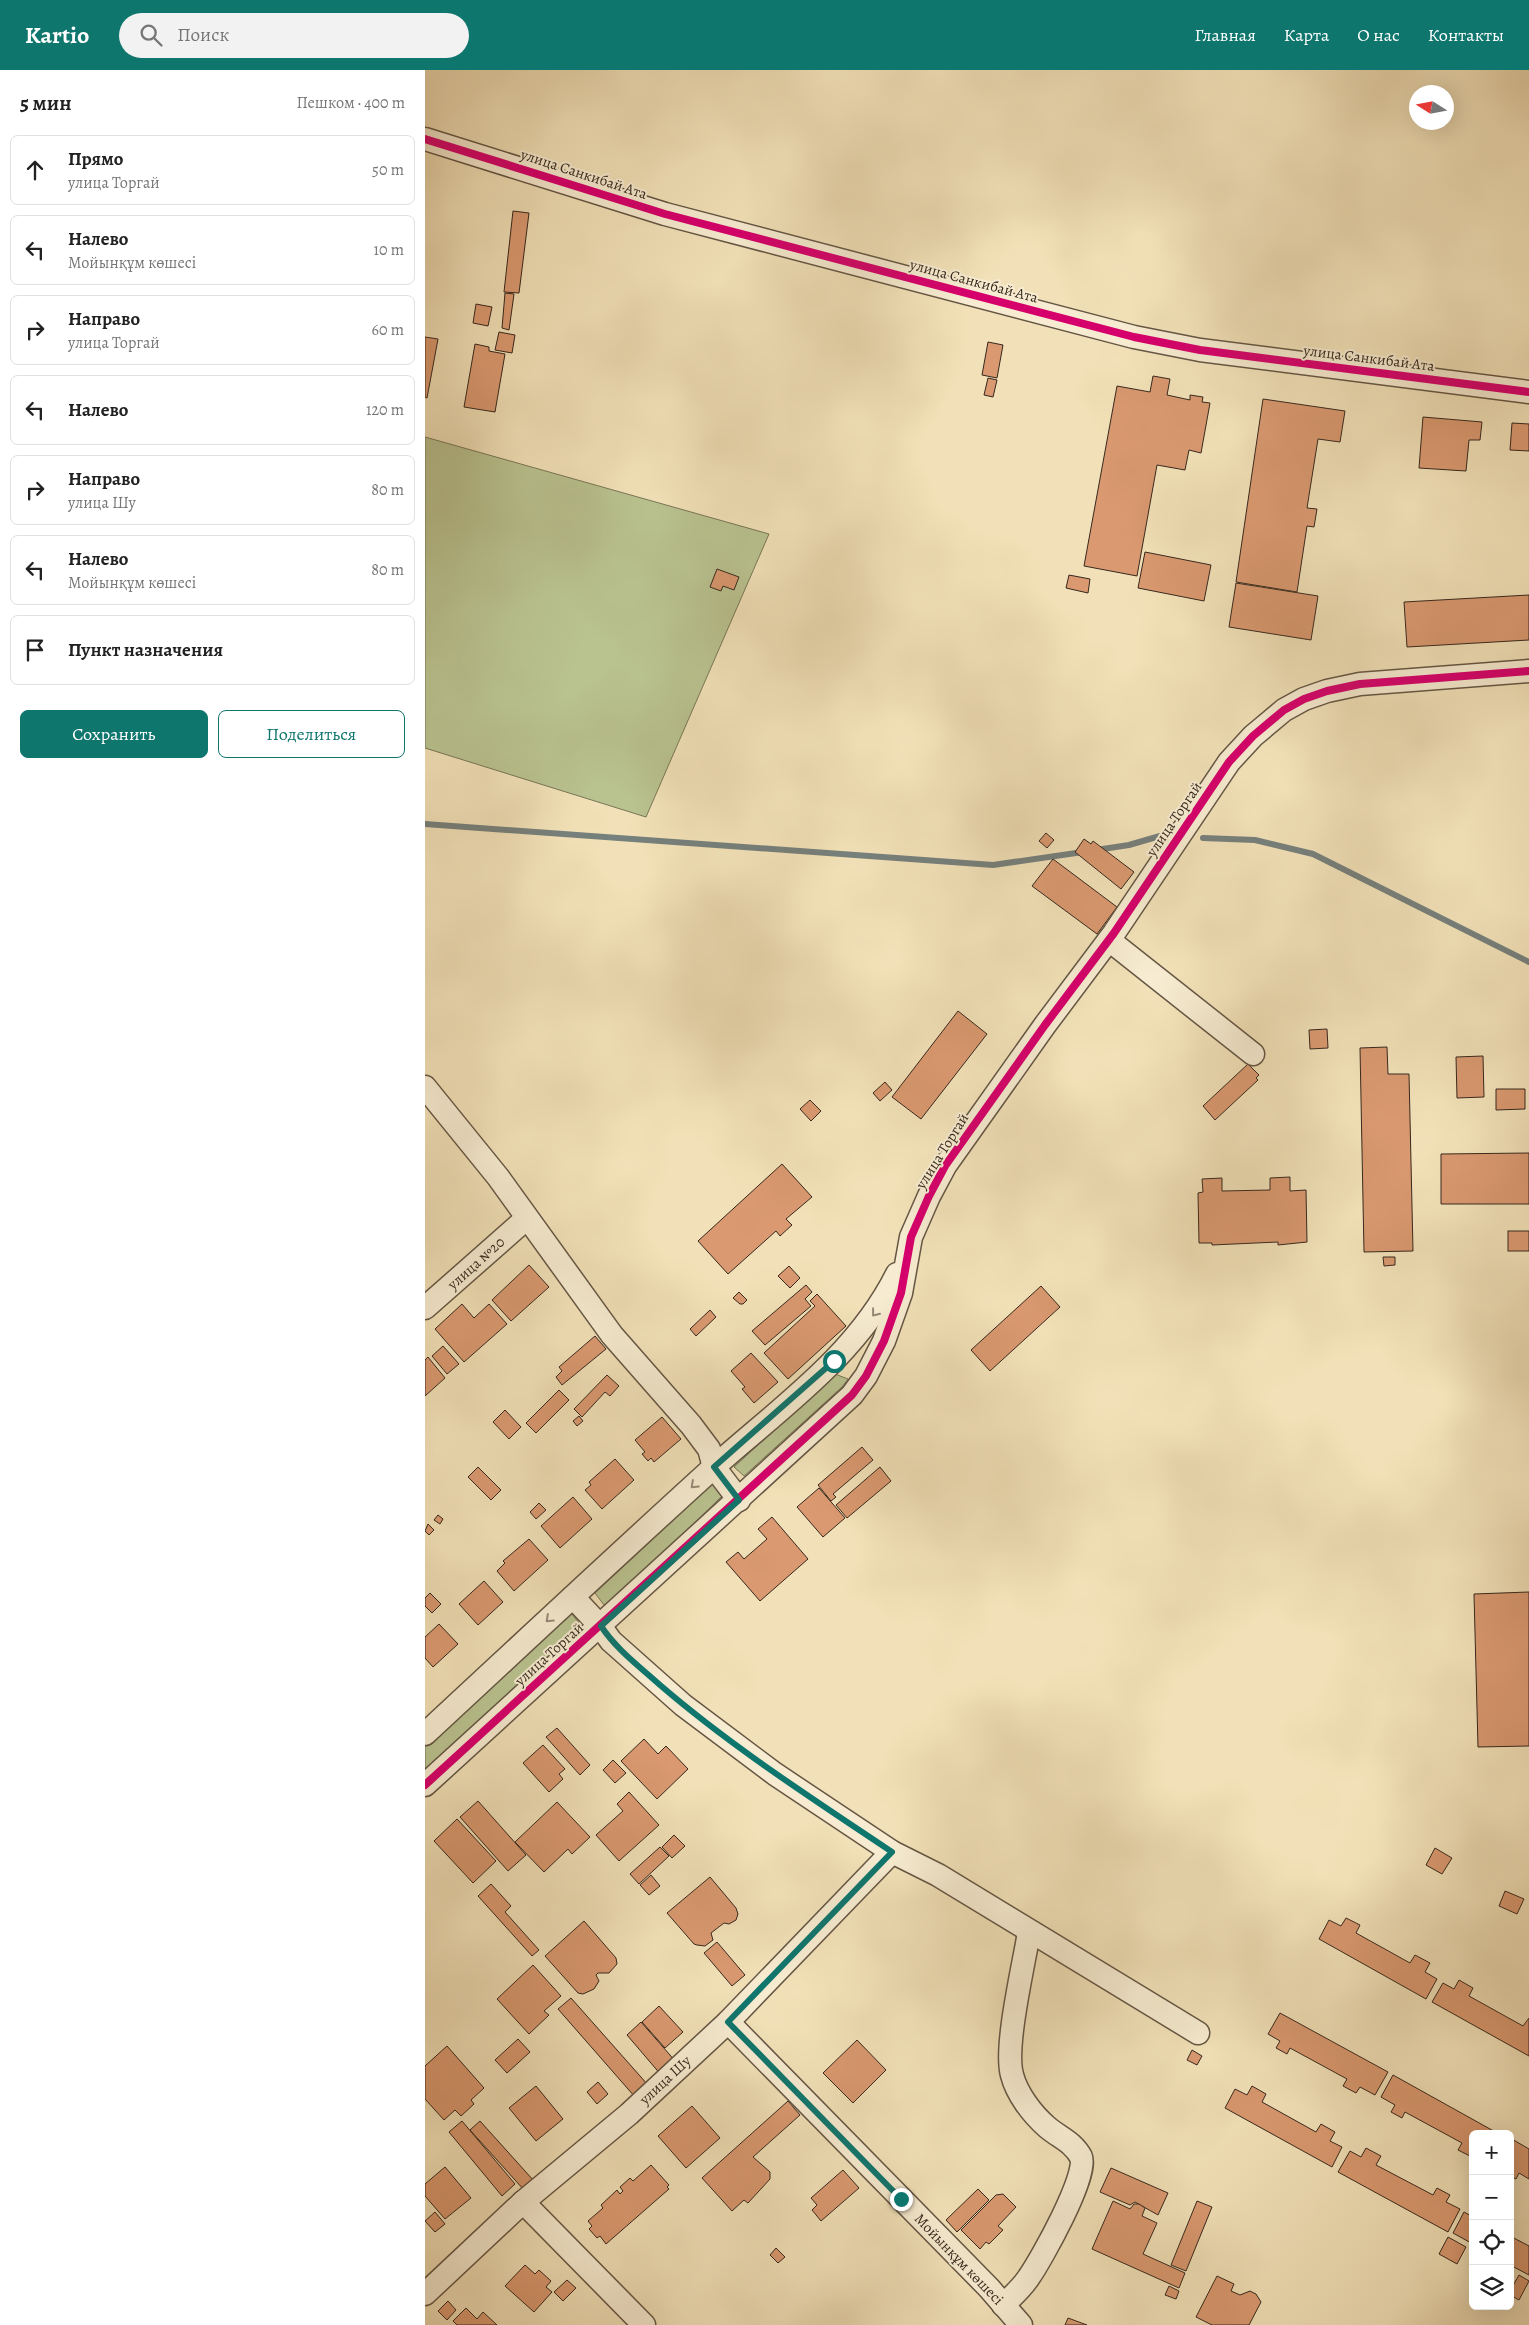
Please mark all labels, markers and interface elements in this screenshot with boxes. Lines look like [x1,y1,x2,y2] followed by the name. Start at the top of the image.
[119,13,469,58] search box
[25,19,89,51] text: Kartio
[137,21,165,49] icon: search
[177,22,229,48] text: Поиск
[1195,23,1256,47] text: Главная
[1284,23,1329,47] text: Карта
[1357,23,1400,47] text: О нас
[1428,23,1504,47] text: Контакты
[1409,85,1454,130] north arrow
[20,89,72,117] text: 5 мин
[296,92,405,114] text: Пешком · 400 m
[517,144,650,204] street label: улица Санкибай Ата
[68,146,123,172] text: Прямо
[21,156,49,184] icon: ahead
[372,159,404,181] text: 50 m
[68,172,160,194] text: улица Торгай
[68,226,128,252] text: Налево
[21,236,49,264] icon: left
[374,239,404,261] text: 10 m
[68,252,196,274] text: Мойынқұм көшесі
[907,254,1040,308] street label: улица Санкибай Ата
[68,306,140,332] text: Направо
[21,316,49,344] icon: right
[372,319,404,341] text: 60 m
[68,332,160,354] text: улица Торгай
[1301,340,1436,376] street label: улица Санкибай Ата
[21,396,49,424] icon: left
[68,397,128,423] text: Налево
[366,399,404,421] text: 120 m
[68,466,140,492] text: Направо
[21,476,49,504] icon: right
[371,479,404,501] text: 80 m
[68,492,136,514] text: улица Шу
[68,546,128,572] text: Налево
[21,556,49,584] icon: left
[371,559,404,581] text: 80 m
[68,572,196,594] text: Мойынқұм көшесі
[21,636,49,664] icon: arrive
[68,637,223,663] text: Пункт назначения
[20,710,208,758] button: Сохранить
[218,710,405,758] button: Поделиться
[1141,778,1206,861] street label: улица Торгай
[910,1109,973,1194] street label: улица Торгай
[442,1232,509,1295] street label: улица №20
[872,1307,880,1316] one-way arrow
[823,1350,846,1373] route start
[691,1479,700,1488] one-way arrow
[546,1613,555,1622] one-way arrow
[510,1618,588,1691] street label: улица Торгай
[634,2051,695,2110] street label: улица Шу
[1469,2130,1514,2310] map controls
[1469,2130,1514,2175] button: +
[1469,2175,1514,2220] button: −
[890,2188,913,2211] route end
[910,2209,1008,2309] street label: Мойынқұм көшесі
[1469,2220,1514,2265] button: locate
[1469,2265,1514,2310] button: layers

